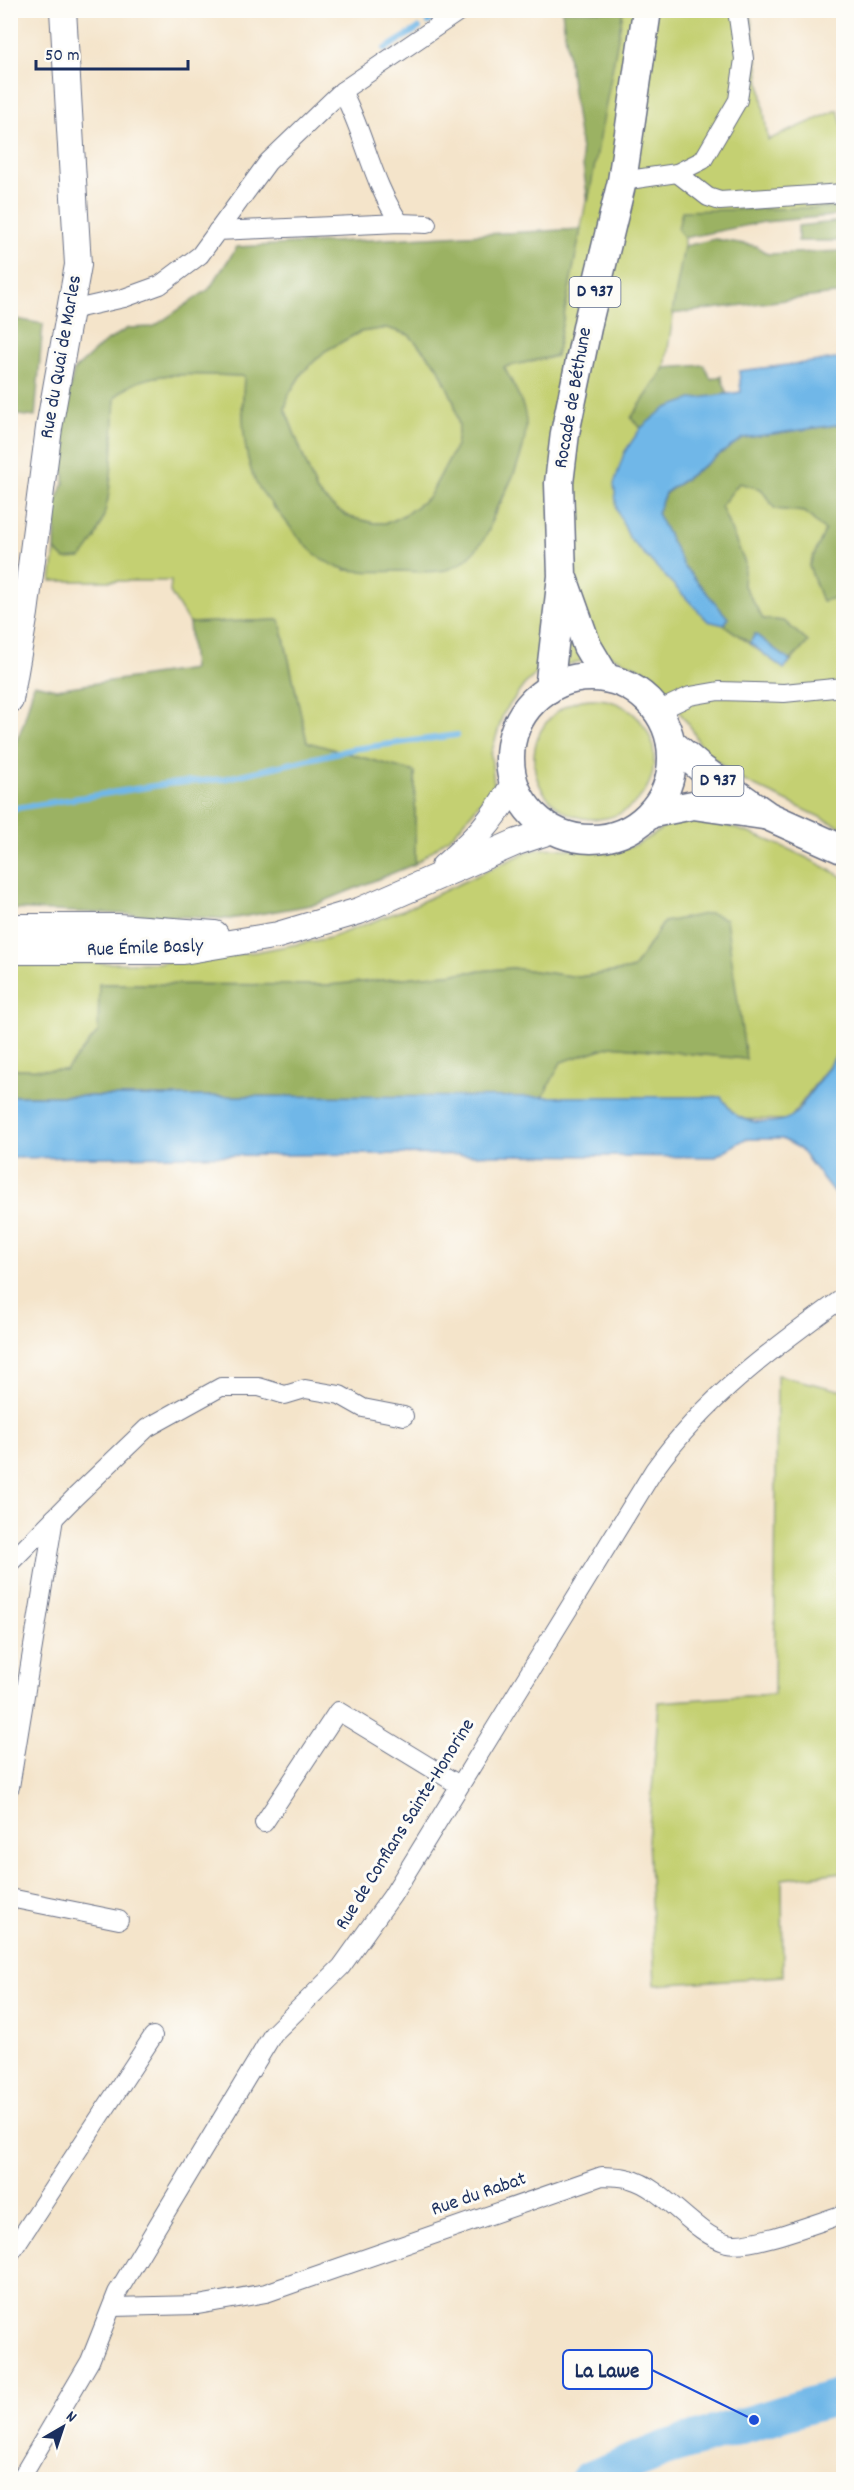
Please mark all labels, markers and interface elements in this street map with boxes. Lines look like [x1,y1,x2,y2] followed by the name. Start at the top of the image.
[36,33,188,71] scale bar
[45,44,80,69] text: 50 m
[34,273,90,441] street label: Rue du Quai de Marles
[570,277,620,307] road number: D 937
[548,325,600,471] street label: Rocade de Béthune
[692,766,744,796] road number: D 937
[86,933,205,965] street label: Rue Émile Basly
[329,1714,483,1936] street label: Rue de Conflans Sainte-Honorine
[428,2166,530,2224] street label: Rue du Rabat
[563,2350,652,2389] callout: La Lawe
[575,2358,639,2388] text: La Lawe
[33,2397,93,2457] north arrow
[61,2406,81,2429] text: N

